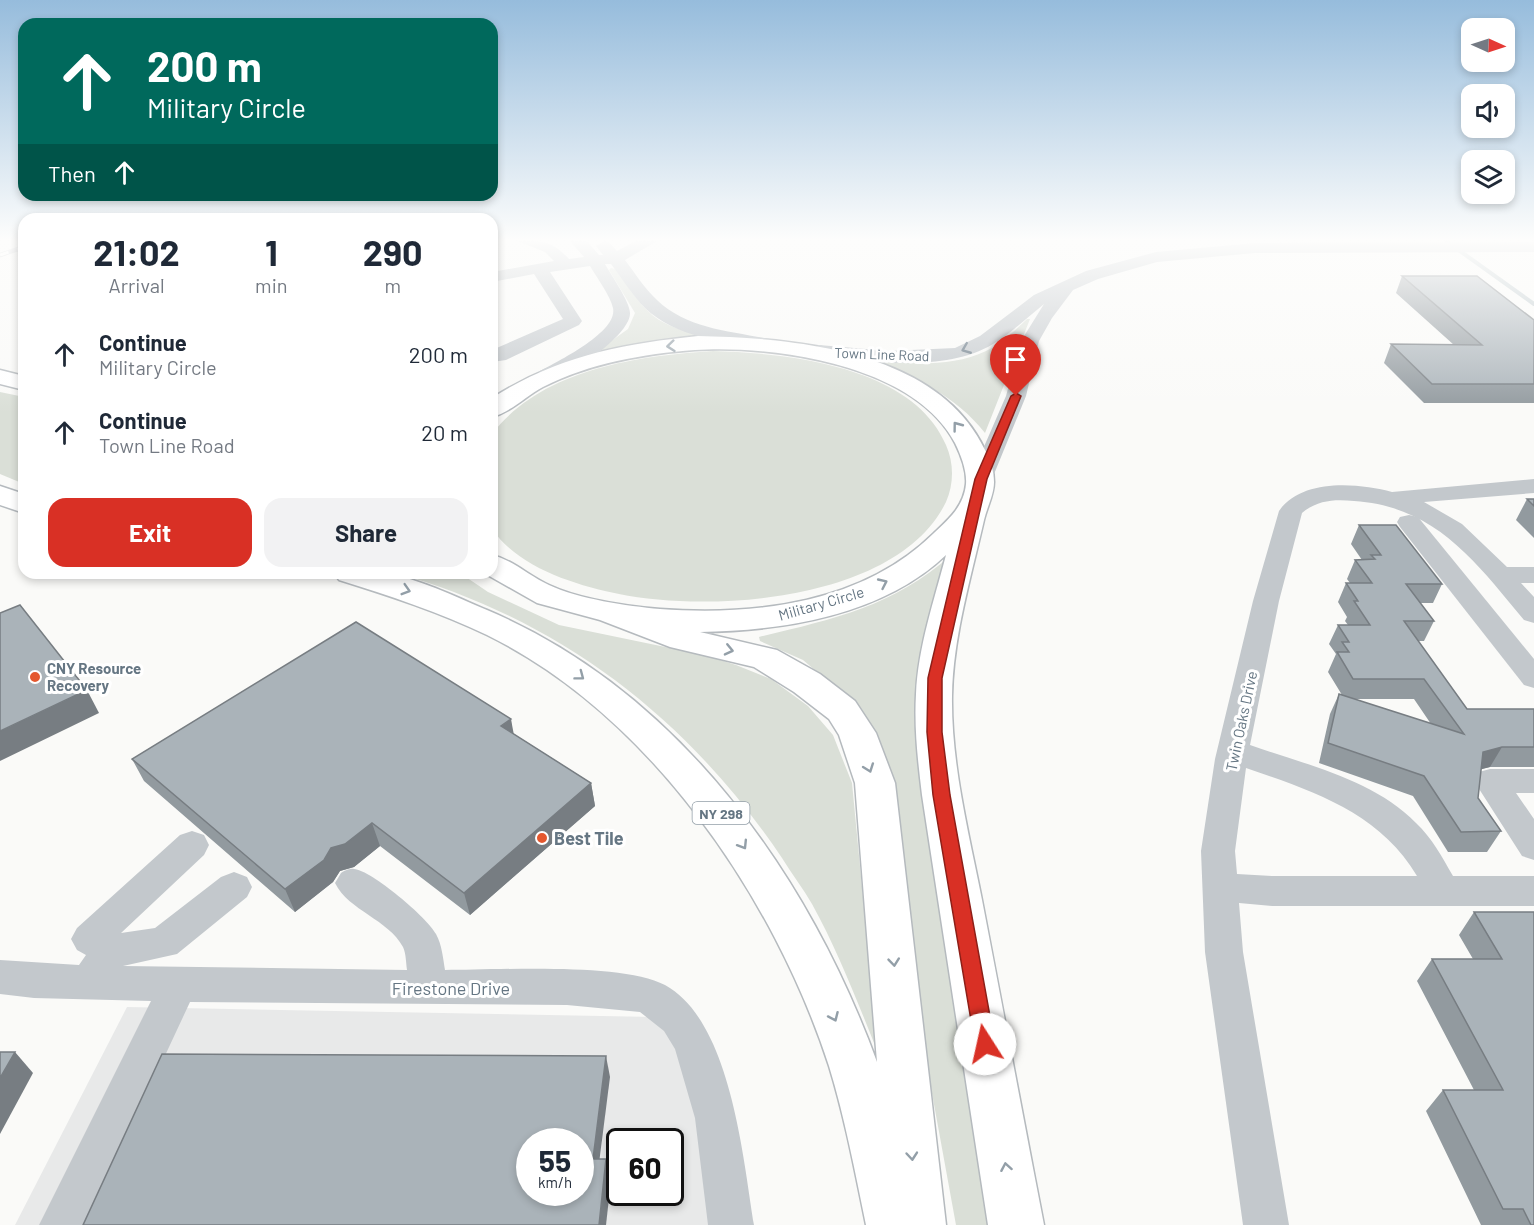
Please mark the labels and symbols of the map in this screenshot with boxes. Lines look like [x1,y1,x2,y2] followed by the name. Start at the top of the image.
[1461,18,1515,72] north arrow
[990,334,1041,396] pin
[666,339,676,352] one-way arrow
[961,342,972,355] one-way arrow
[834,344,930,364] street label: Town Line Road
[953,422,964,433] one-way arrow
[876,578,887,590] one-way arrow
[776,582,866,624] street label: Military Circle
[400,583,411,595] one-way arrow
[724,643,734,656] one-way arrow
[47,659,141,694] place label: CNY Resource Recovery
[573,668,584,679] one-way arrow
[1222,669,1260,773] street label: Twin Oaks Drive
[28,670,42,684] marker: CNY Resource Recovery
[862,763,875,773] one-way arrow
[692,802,750,824] road number: NY 298
[554,827,624,849] place label: Best Tile
[535,831,549,845] marker: Best Tile
[736,839,748,849] one-way arrow
[887,957,900,966] one-way arrow
[392,977,510,999] street label: Firestone Drive
[827,1011,839,1022] one-way arrow
[953,1012,1017,1076] position arrow
[606,1128,684,1206] speed limit sign: 60
[905,1151,918,1160] one-way arrow
[1000,1163,1013,1173] one-way arrow

